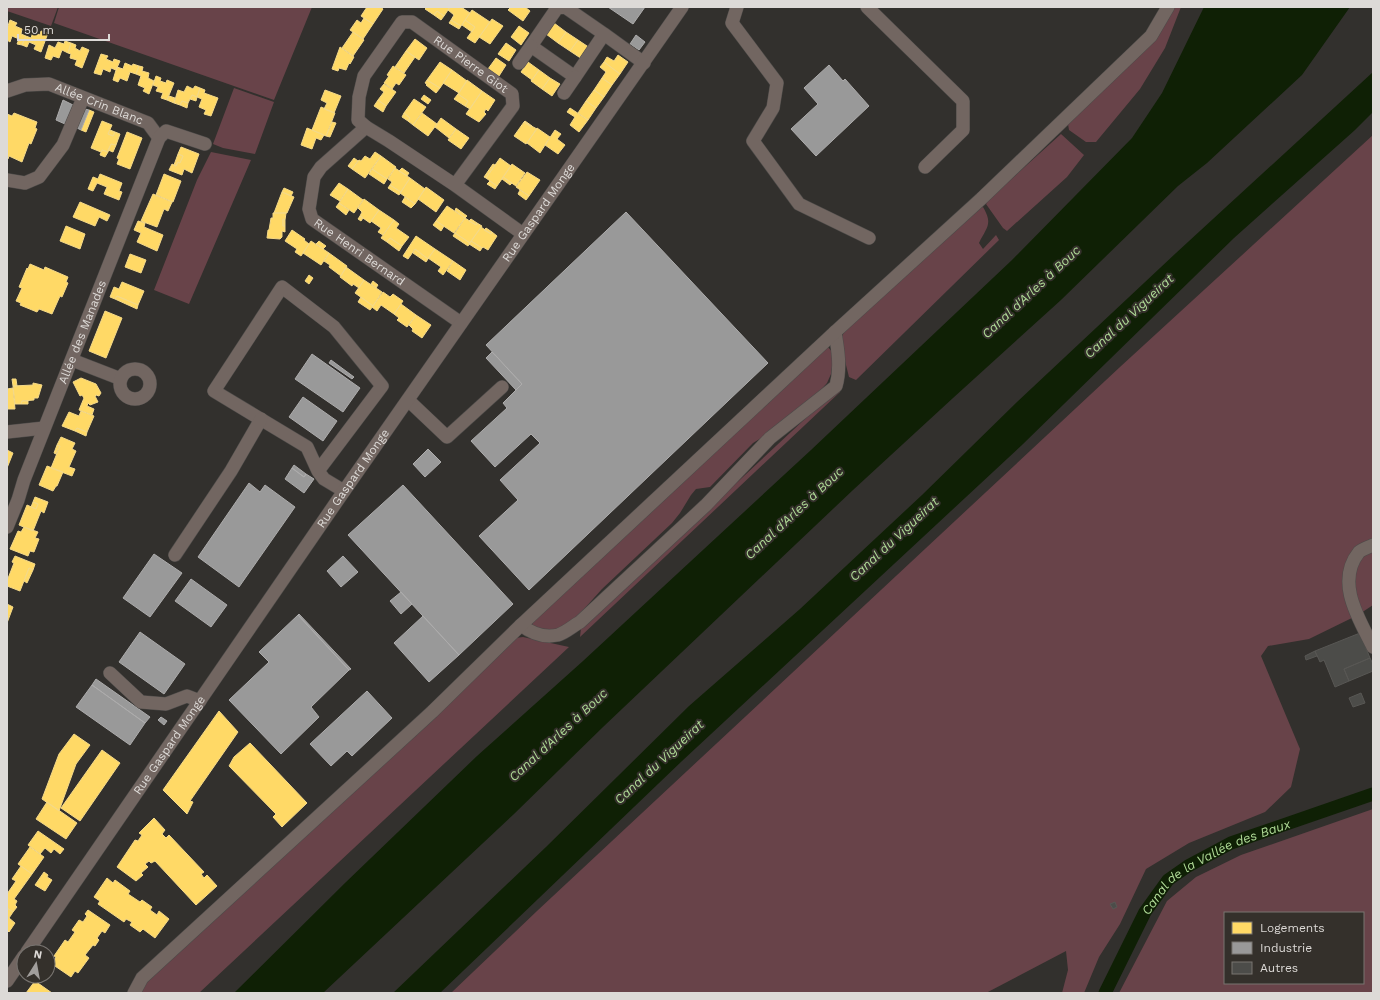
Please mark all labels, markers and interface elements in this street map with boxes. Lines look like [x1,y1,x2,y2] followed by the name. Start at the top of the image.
[18,16,109,42] scale bar
[24,23,54,37] text: 50 m
[431,33,511,96] street label: Rue Pierre Giot
[53,80,146,128] street label: Allée Crin Blanc
[499,161,578,265] street label: Rue Gaspard Monge
[311,215,408,289] street label: Rue Henri Bernard
[979,243,1083,341] water label: Canal d'Arles à Bouc
[1081,270,1177,361] water label: Canal du Vigueirat
[56,278,109,386] street label: Allée des Manades
[314,426,392,530] street label: Rue Gaspard Monge
[742,464,846,562] water label: Canal d'Arles à Bouc
[846,493,942,584] water label: Canal du Vigueirat
[506,686,610,784] water label: Canal d'Arles à Bouc
[130,693,208,797] street label: Rue Gaspard Monge
[611,716,707,807] water label: Canal du Vigueirat
[1138,816,1292,917] water label: Canal de la Vallée des Baux
[1224,912,1364,984] legend
[1260,921,1325,935] text: Logements
[1260,941,1312,955] text: Industrie
[16,944,56,984] north arrow
[33,948,43,962] text: N
[1260,961,1298,975] text: Autres

